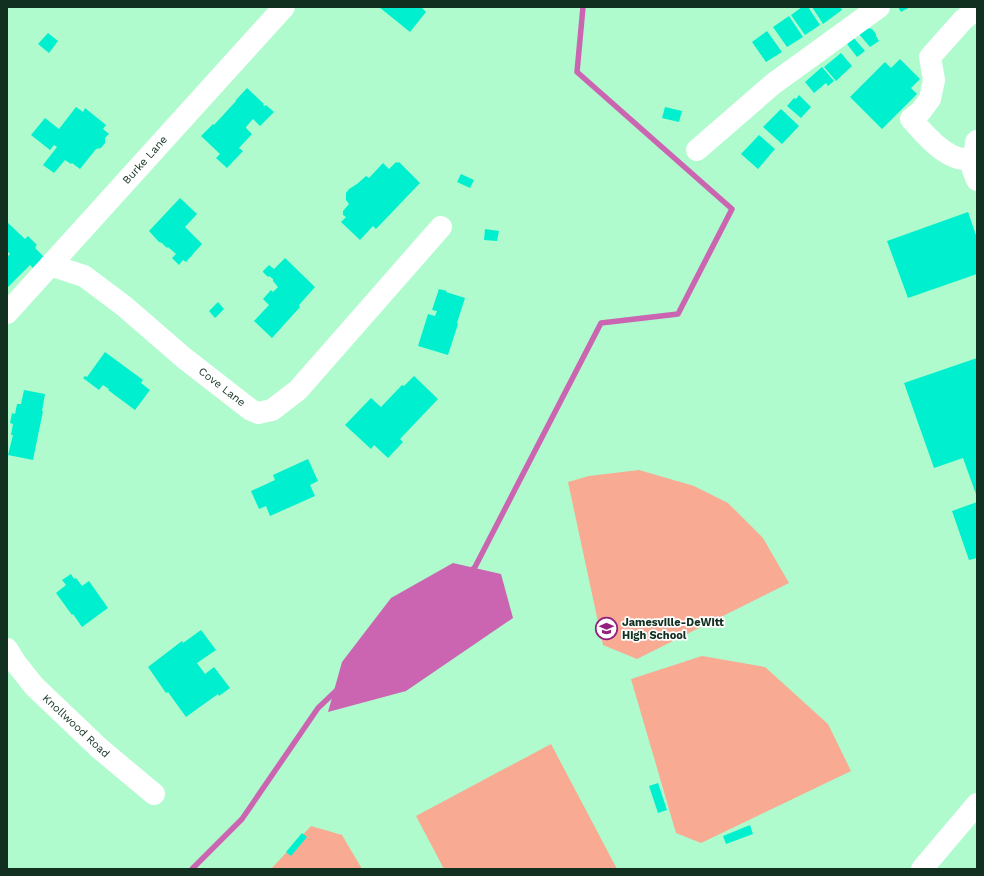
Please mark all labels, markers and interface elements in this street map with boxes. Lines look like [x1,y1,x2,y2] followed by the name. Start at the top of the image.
[120,133,170,187] street label: Burke Lane
[196,365,248,409] street label: Cove Lane
[593,615,619,641] school or university icon: Jamesville-DeWitt High School
[622,616,724,642] place label: Jamesville-DeWitt High School
[40,692,112,760] street label: Knollwood Road

